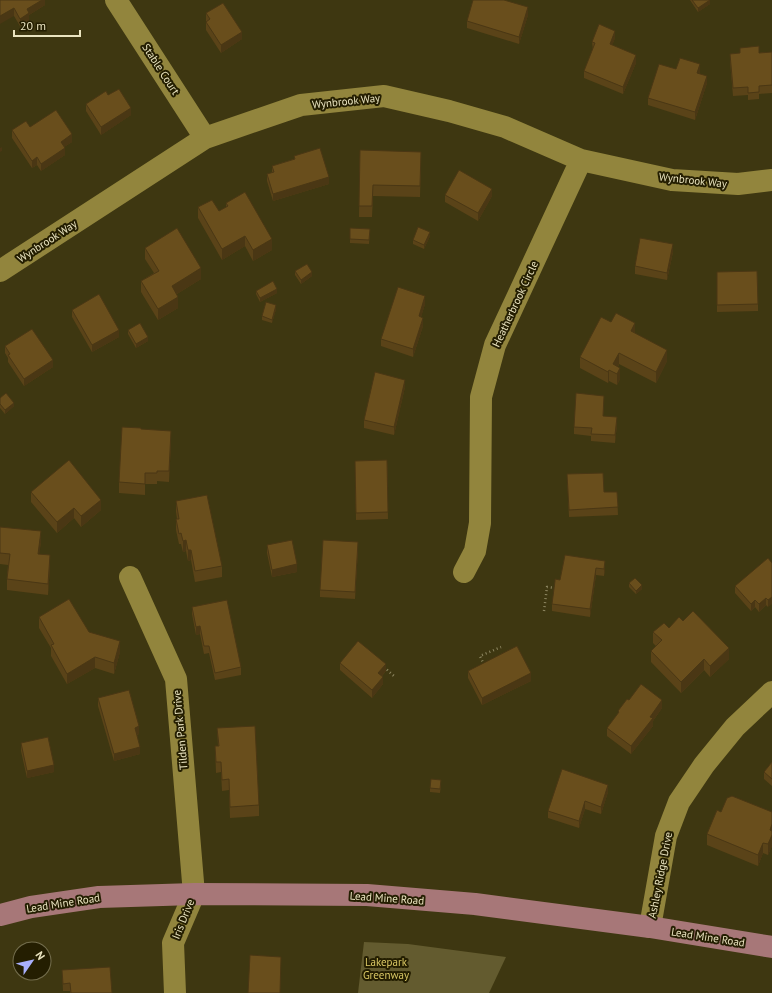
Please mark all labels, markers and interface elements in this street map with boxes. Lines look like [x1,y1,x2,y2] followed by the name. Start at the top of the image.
[14,12,80,38] scale bar
[20,18,46,33] text: 20 m
[139,41,183,97] street label: Stable Court
[311,90,382,112] street label: Wynbrook Way
[658,169,729,191] street label: Wynbrook Way
[14,216,80,266] street label: Wynbrook Way
[489,258,541,349] street label: Heatherbrook Circle
[169,689,190,771] street label: Tilden Park Drive
[645,830,675,919] street label: Ashley Ridge Drive
[349,888,425,908] street label: Lead Mine Road
[25,890,101,916] street label: Lead Mine Road
[169,896,198,941] street label: Iris Drive
[670,924,746,950] street label: Lead Mine Road
[12,941,52,981] north arrow
[32,948,48,962] text: N
[363,955,410,982] park label: Lakepark Greenway

